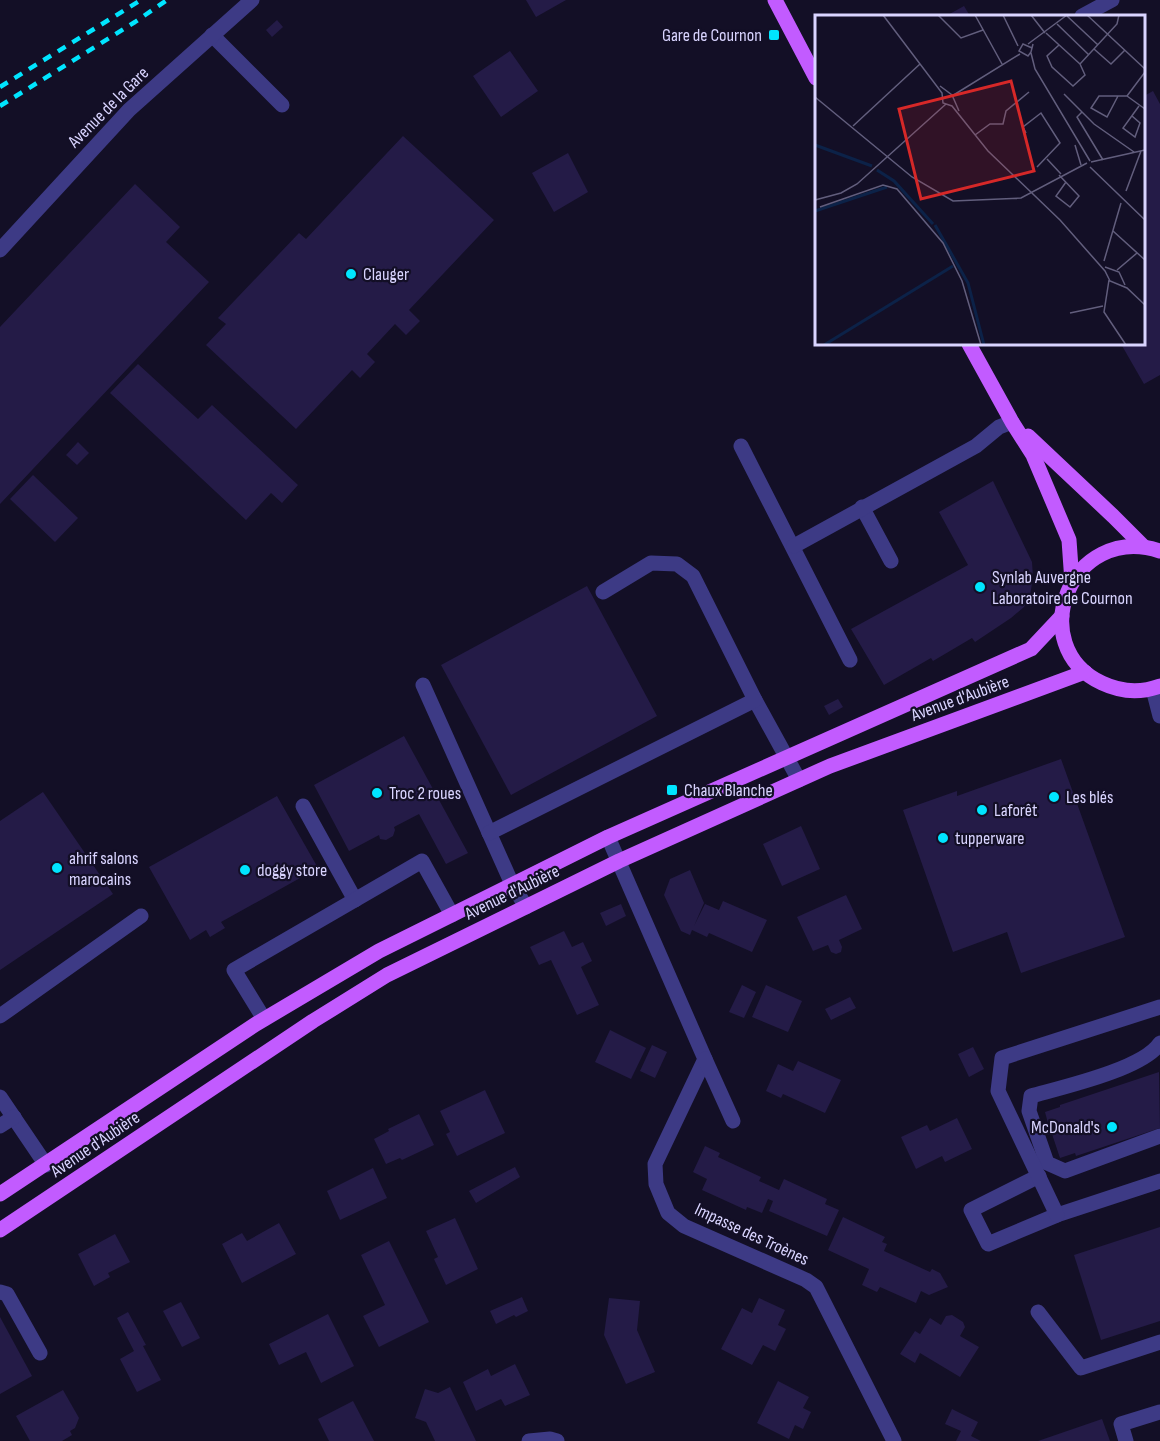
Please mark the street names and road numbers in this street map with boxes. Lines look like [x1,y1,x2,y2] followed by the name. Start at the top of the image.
[63,63,153,153] street label: Avenue de la Gare
[907,671,1012,726] street label: Avenue d'Aubière
[461,861,563,925] street label: Avenue d'Aubière
[46,1107,144,1182] street label: Avenue d'Aubière
[691,1199,812,1270] street label: Impasse des Troènes

